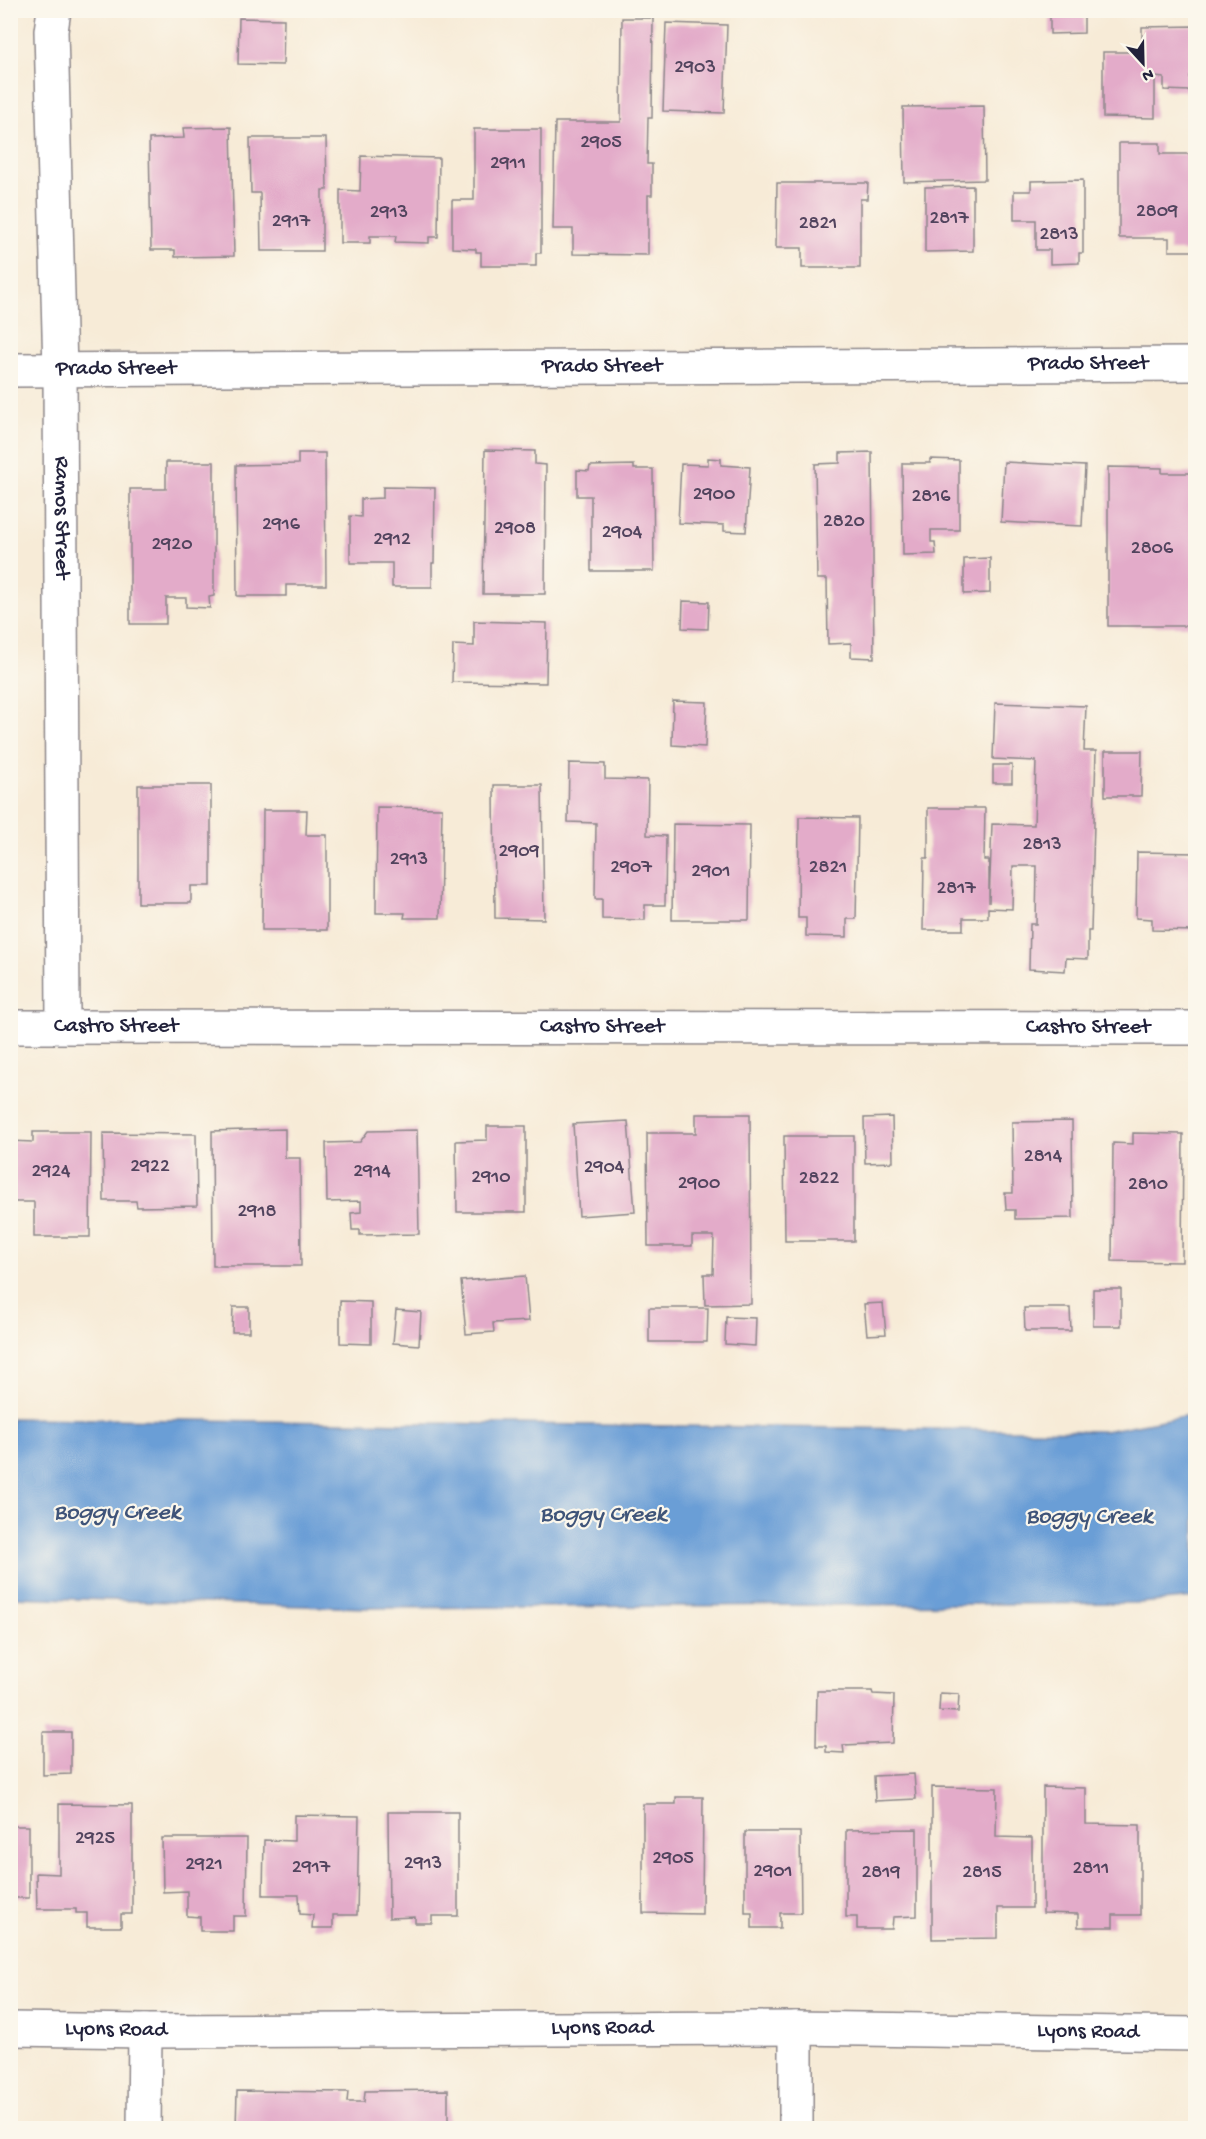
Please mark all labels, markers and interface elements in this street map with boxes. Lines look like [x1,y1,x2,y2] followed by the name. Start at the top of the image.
[1113,33,1173,93] north arrow
[674,57,716,80] house number: 2903
[1138,63,1156,85] text: N
[580,132,622,155] house number: 2905
[490,153,526,176] house number: 2911
[1136,201,1178,224] house number: 2809
[370,202,408,225] house number: 2913
[929,208,969,231] house number: 2817
[272,211,311,234] house number: 2917
[799,213,837,236] house number: 2821
[1039,224,1079,247] house number: 2813
[1027,351,1150,378] street label: Prado Street
[541,354,664,380] street label: Prado Street
[55,356,178,383] street label: Prado Street
[47,456,74,581] street label: Ramos Street
[693,484,735,507] house number: 2900
[912,486,951,509] house number: 2816
[823,511,865,534] house number: 2820
[262,514,301,537] house number: 2916
[494,518,536,541] house number: 2908
[602,522,643,545] house number: 2904
[373,529,411,552] house number: 2912
[152,534,193,557] house number: 2920
[1131,538,1174,561] house number: 2806
[1022,834,1062,857] house number: 2813
[498,841,540,864] house number: 2909
[390,849,428,872] house number: 2913
[610,857,652,880] house number: 2907
[809,857,847,880] house number: 2821
[691,861,731,884] house number: 2901
[936,878,976,901] house number: 2817
[54,1014,180,1040] street label: Castro Street
[540,1014,666,1041] street label: Castro Street
[1026,1015,1152,1041] street label: Castro Street
[1024,1146,1063,1169] house number: 2814
[130,1156,170,1179] house number: 2922
[584,1157,625,1180] house number: 2904
[31,1161,71,1184] house number: 2924
[353,1161,391,1184] house number: 2914
[471,1167,511,1190] house number: 2910
[799,1168,839,1191] house number: 2822
[678,1173,720,1196] house number: 2900
[1128,1174,1168,1197] house number: 2810
[238,1201,276,1224] house number: 2918
[54,1499,183,1528] water label: Boggy Creek
[540,1501,669,1530] water label: Boggy Creek
[1026,1503,1155,1532] water label: Boggy Creek
[75,1828,115,1851] house number: 2925
[652,1848,694,1871] house number: 2905
[404,1853,442,1876] house number: 2913
[185,1854,223,1877] house number: 2921
[292,1857,331,1880] house number: 2917
[1073,1858,1109,1881] house number: 2811
[753,1861,793,1884] house number: 2901
[862,1862,900,1885] house number: 2819
[962,1862,1002,1885] house number: 2815
[551,2016,655,2042] street label: Lyons Road
[65,2017,169,2044] street label: Lyons Road
[1037,2019,1141,2046] street label: Lyons Road

